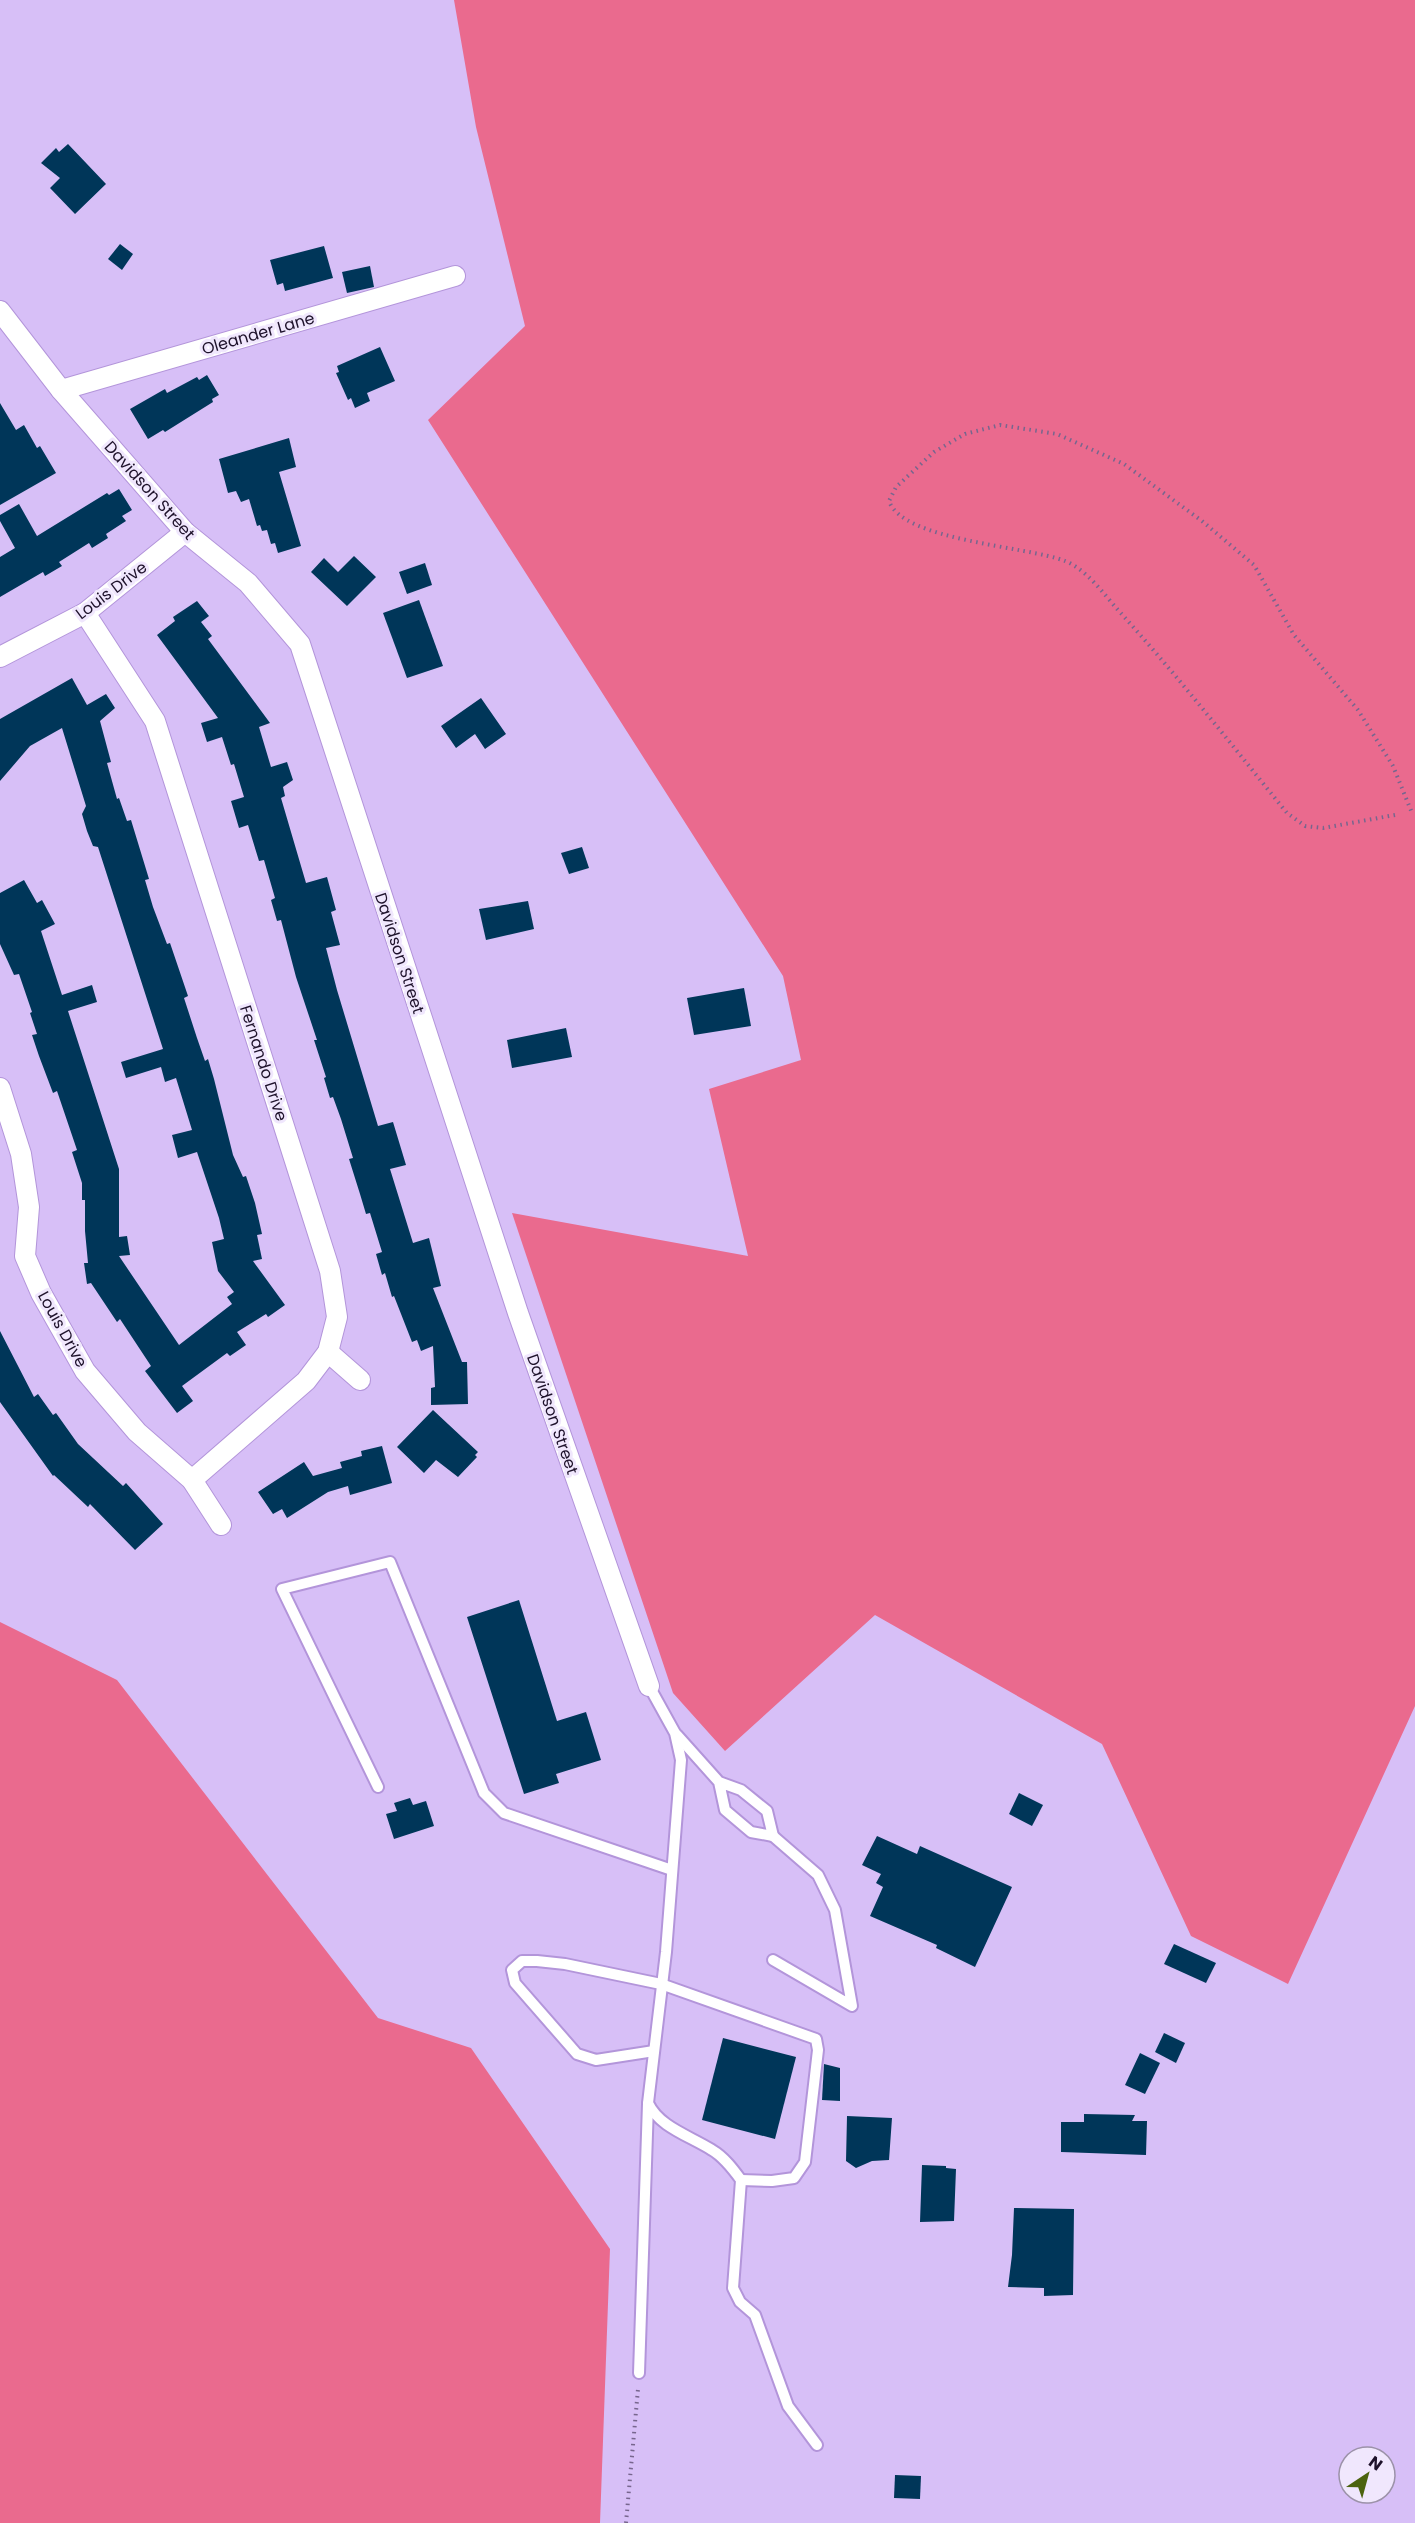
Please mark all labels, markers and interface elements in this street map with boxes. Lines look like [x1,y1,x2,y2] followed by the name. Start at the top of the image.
[199,306,317,361] street label: Oleander Lane
[99,436,200,545] street label: Davidson Street
[71,556,152,625] street label: Louis Drive
[369,890,430,1017] street label: Davidson Street
[234,1002,293,1124] street label: Fernando Drive
[32,1287,93,1372] street label: Louis Drive
[521,1351,584,1478] street label: Davidson Street
[1337,2445,1397,2505] north arrow
[1364,2450,1387,2476] text: N

